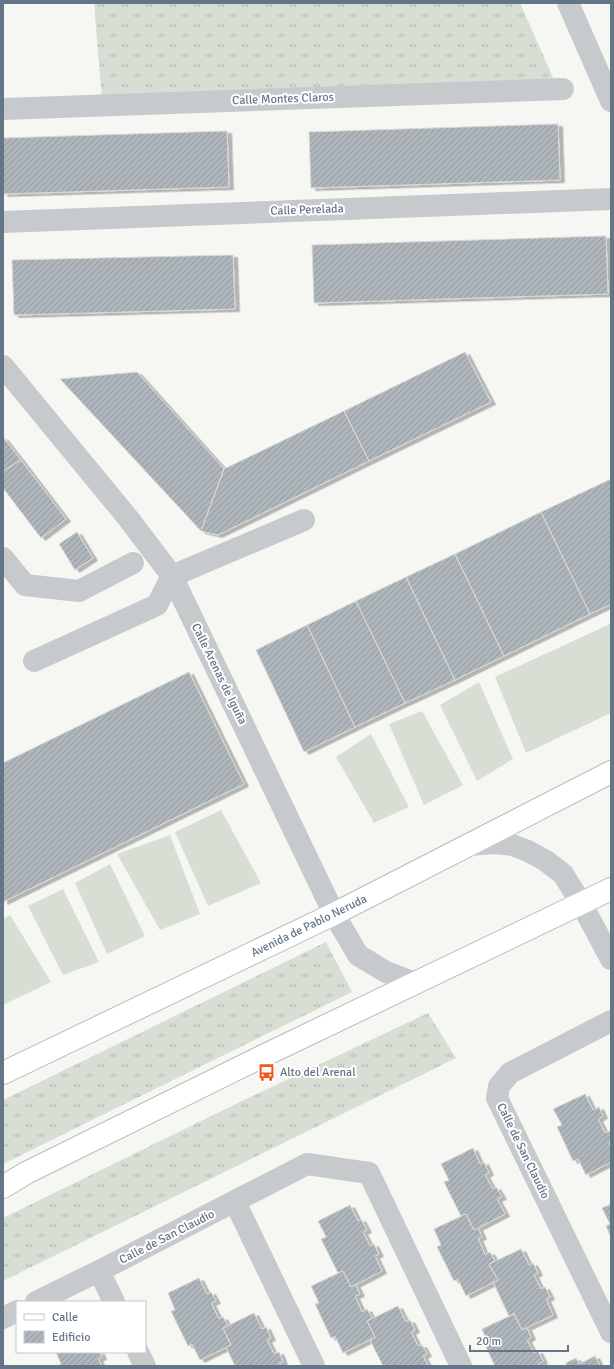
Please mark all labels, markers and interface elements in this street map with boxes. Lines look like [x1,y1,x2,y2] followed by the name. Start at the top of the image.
[232,90,334,108] street label: Calle Montes Claros
[270,201,344,219] street label: Calle Perelada
[188,621,250,727] street label: Calle Arenas de Iguña
[249,891,369,961] street label: Avenida de Pablo Neruda
[257,1062,277,1082] bus stop icon: Alto del Arenal
[280,1065,356,1080] place label: Alto del Arenal
[493,1101,553,1201] street label: Calle de San Claudio
[117,1207,217,1267] street label: Calle de San Claudio
[16,1301,146,1353] legend
[52,1310,78,1325] text: Calle
[470,1327,568,1353] scale bar
[52,1330,90,1345] text: Edificio
[476,1334,501,1349] text: 20 m

